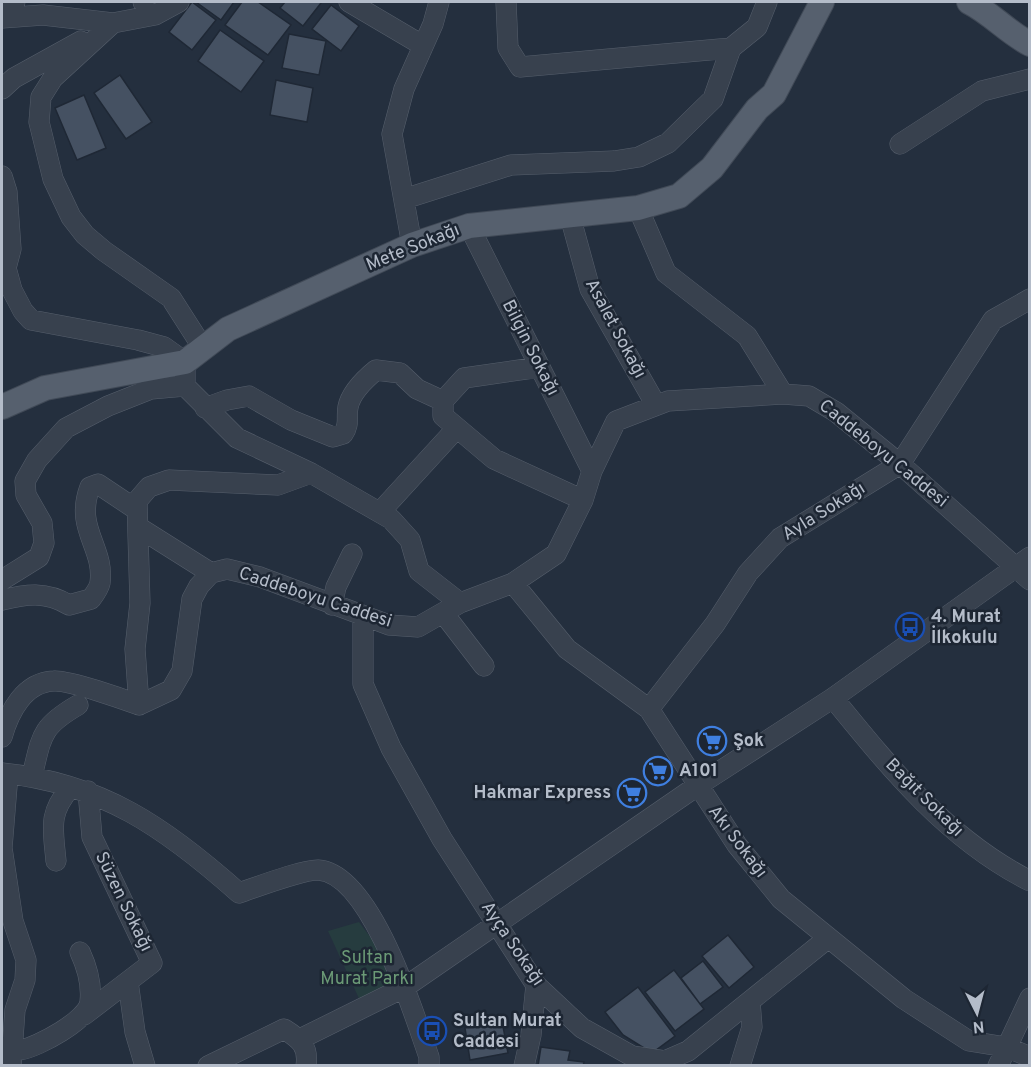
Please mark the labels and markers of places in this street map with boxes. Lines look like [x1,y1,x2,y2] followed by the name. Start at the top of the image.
[931,606,1001,650] place label: 4. Murat İlkokulu
[894,611,926,643] bus stop icon: 4. Murat İlkokulu
[696,725,728,757] supermarket icon: Şok
[733,730,764,753] place label: Şok
[642,755,674,787] supermarket icon: A101
[679,760,718,783] place label: A101
[616,777,648,809] supermarket icon: Hakmar Express
[473,782,611,805] place label: Hakmar Express
[453,1010,562,1054] place label: Sultan Murat Caddesi
[416,1015,448,1047] bus stop icon: Sultan Murat Caddesi

